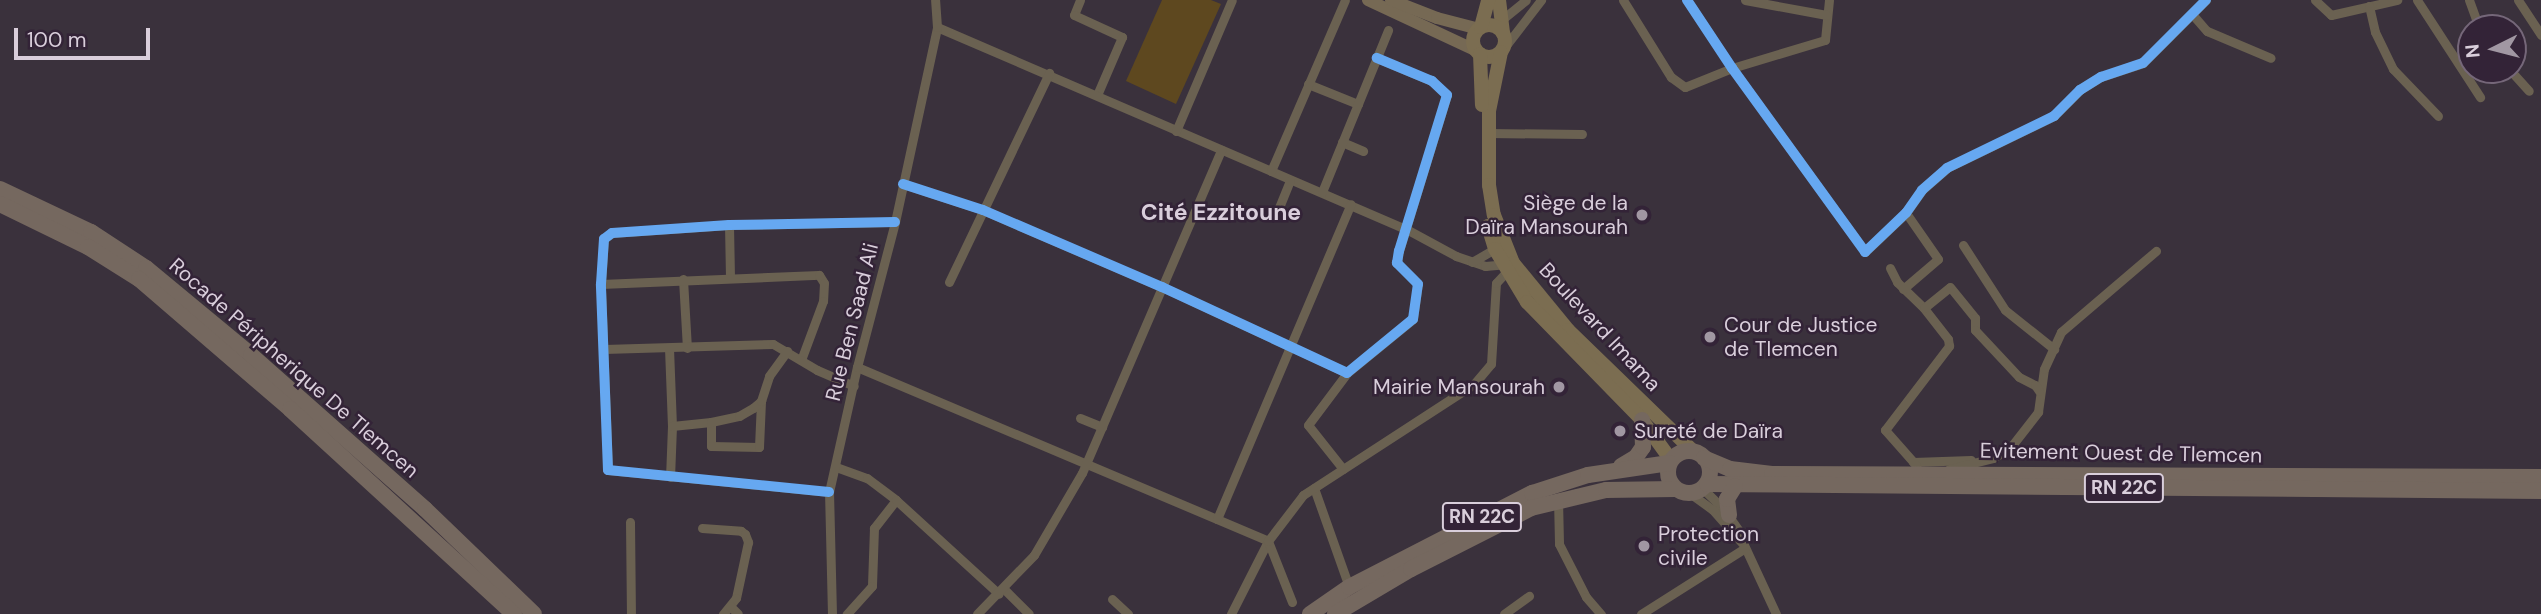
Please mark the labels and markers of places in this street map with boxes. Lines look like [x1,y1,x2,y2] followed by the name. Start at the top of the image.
[1465,190,1628,240] place label: Siège de la Daïra Mansourah
[1634,207,1650,223] marker: Siège de la Daïra Mansourah
[1724,312,1877,362] place label: Cour de Justice de Tlemcen
[1702,329,1718,345] marker: Cour de Justice de Tlemcen
[1373,374,1545,400] place label: Mairie Mansourah
[1551,379,1567,395] marker: Mairie Mansourah
[1634,418,1783,444] place label: Sureté de Daïra
[1612,423,1628,439] marker: Sureté de Daïra
[1658,521,1759,571] place label: Protection civile
[1636,538,1652,554] marker: Protection civile

